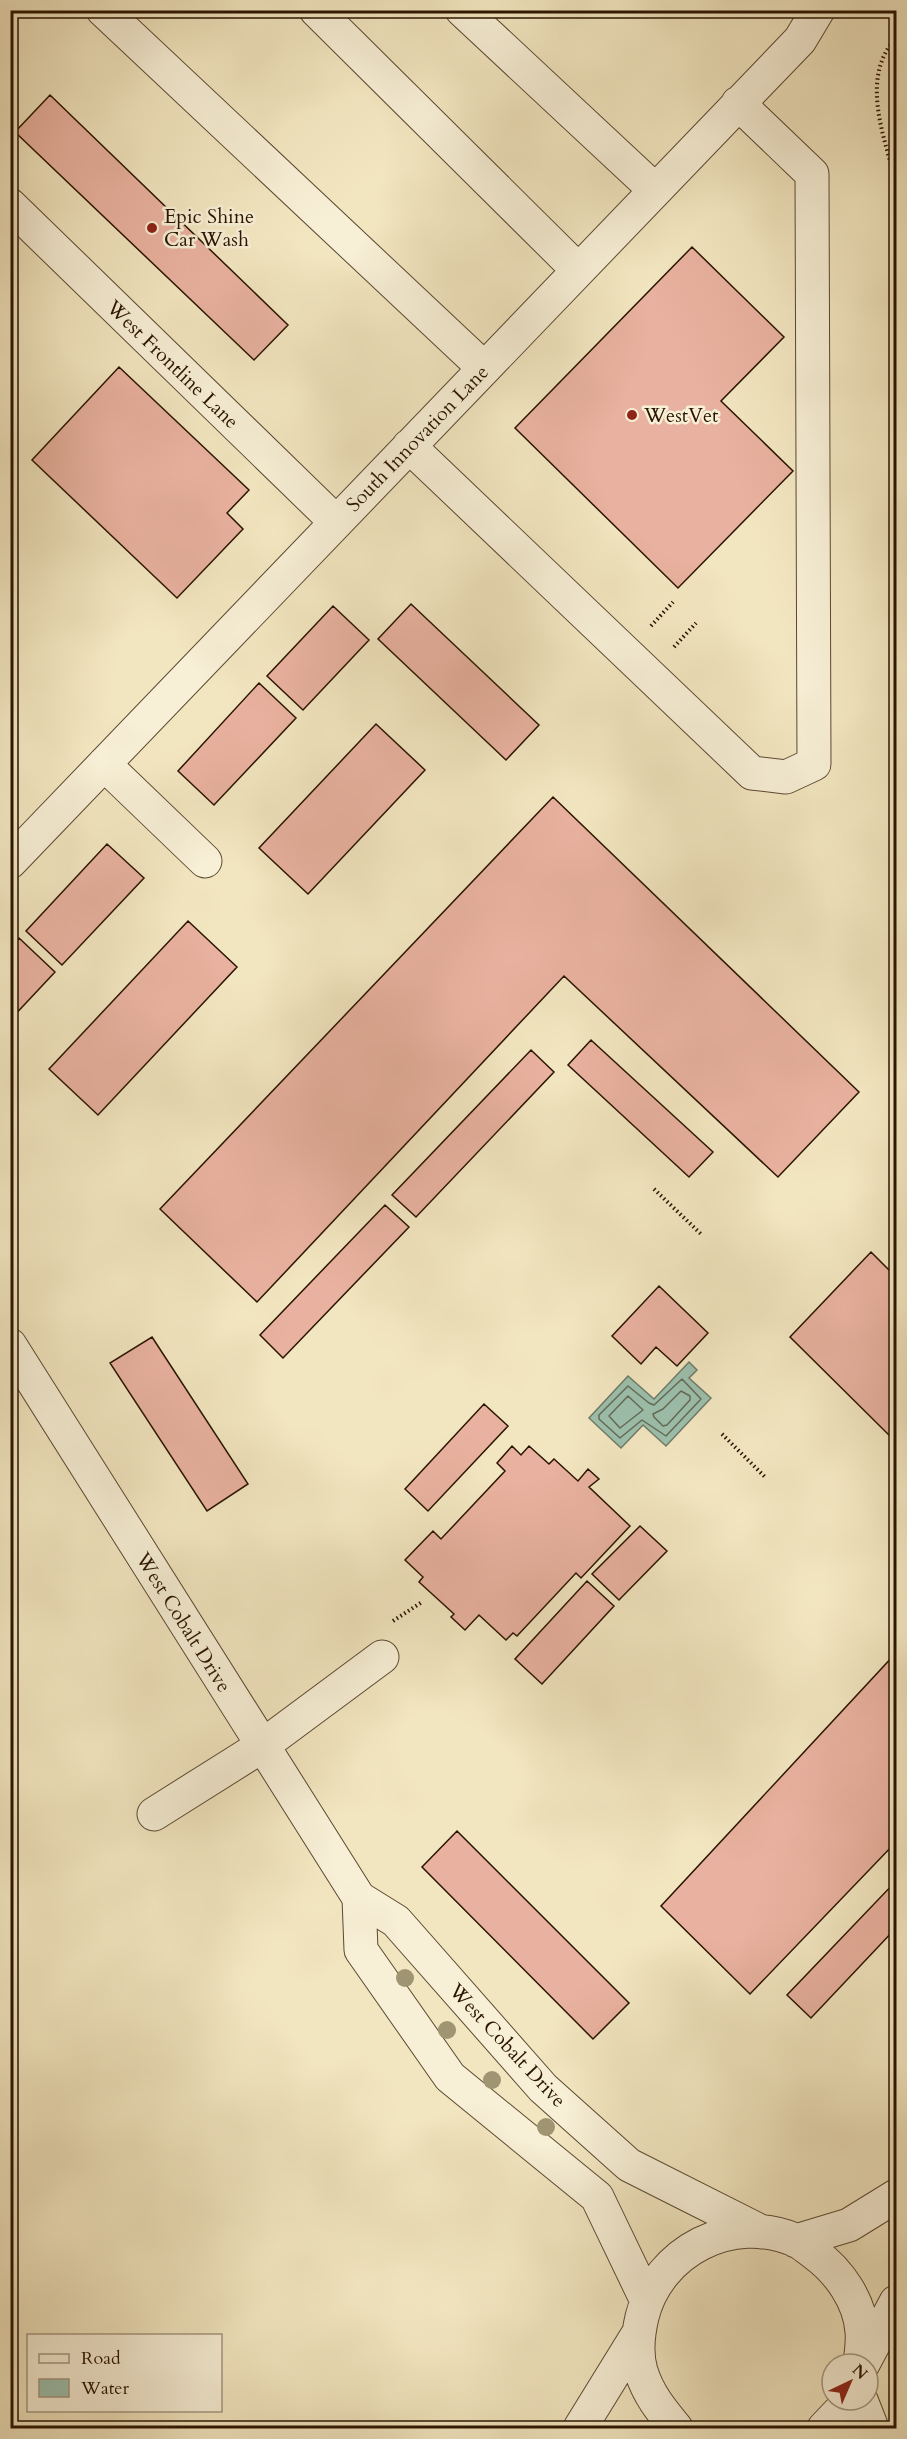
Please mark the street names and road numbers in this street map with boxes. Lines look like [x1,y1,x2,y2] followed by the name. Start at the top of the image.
[100,293,245,435] street label: West Frontline Lane
[340,359,495,518] street label: South Innovation Lane
[129,1546,237,1697] street label: West Cobalt Drive
[442,1977,572,2113] street label: West Cobalt Drive

